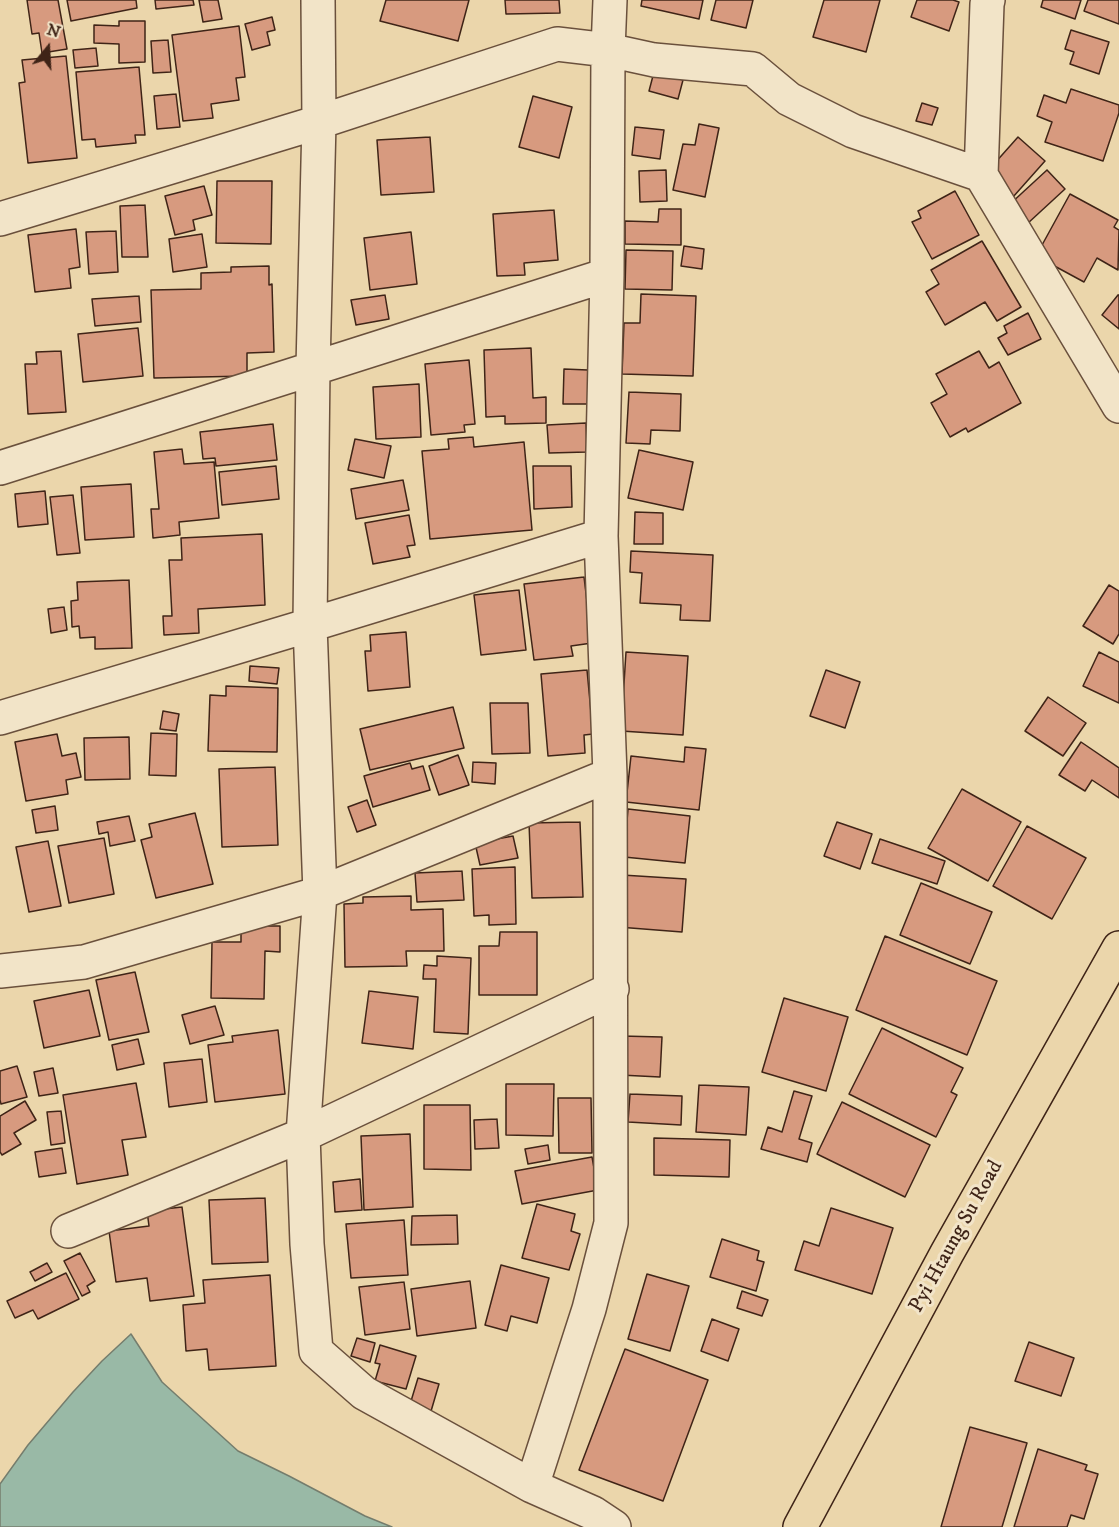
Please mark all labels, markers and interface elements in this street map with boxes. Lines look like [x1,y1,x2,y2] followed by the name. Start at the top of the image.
[18,18,78,78] north arrow
[44,19,63,42] text: N
[905,1157,1009,1317] street label: Pyi Htaung Su Road

